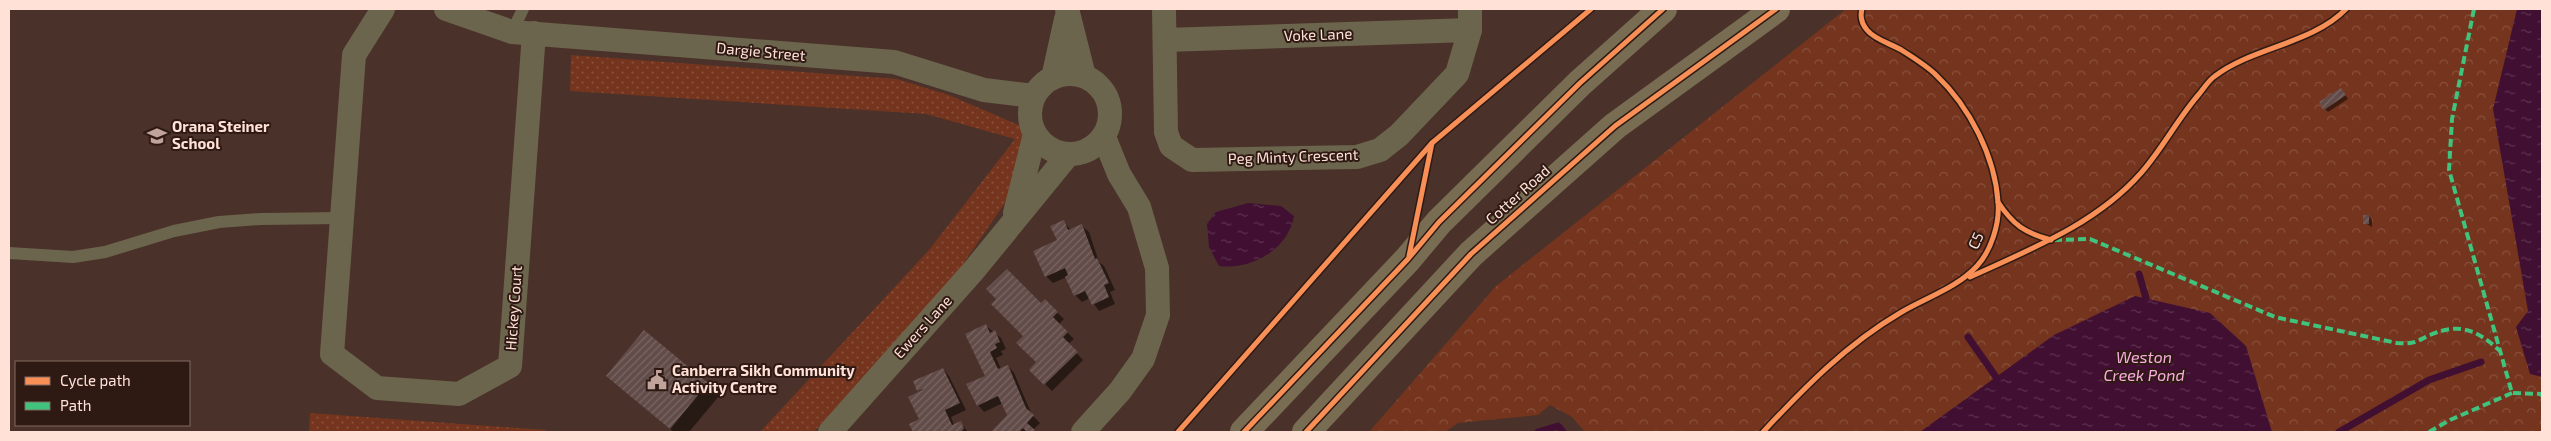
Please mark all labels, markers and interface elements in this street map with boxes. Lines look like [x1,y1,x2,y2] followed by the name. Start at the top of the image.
[1283,24,1353,44] street label: Voke Lane
[716,38,807,64] street label: Dargie Street
[172,117,270,152] place label: Orana Steiner School
[146,125,168,147] school or university icon: Orana Steiner School
[1227,145,1359,167] street label: Peg Minty Crescent
[1482,161,1553,228] street label: Cotter Road
[1963,229,1987,252] street label: C5
[501,265,525,351] street label: Hickey Court
[889,291,955,362] street label: Ewers Lane
[2103,347,2185,384] water label: Weston Creek Pond
[15,361,190,426] legend
[672,361,855,397] place label: Canberra Sikh Community Activity Centre
[646,369,668,391] public building icon: Canberra Sikh Community Activity Centre
[60,371,131,389] text: Cycle path
[60,396,91,414] text: Path

